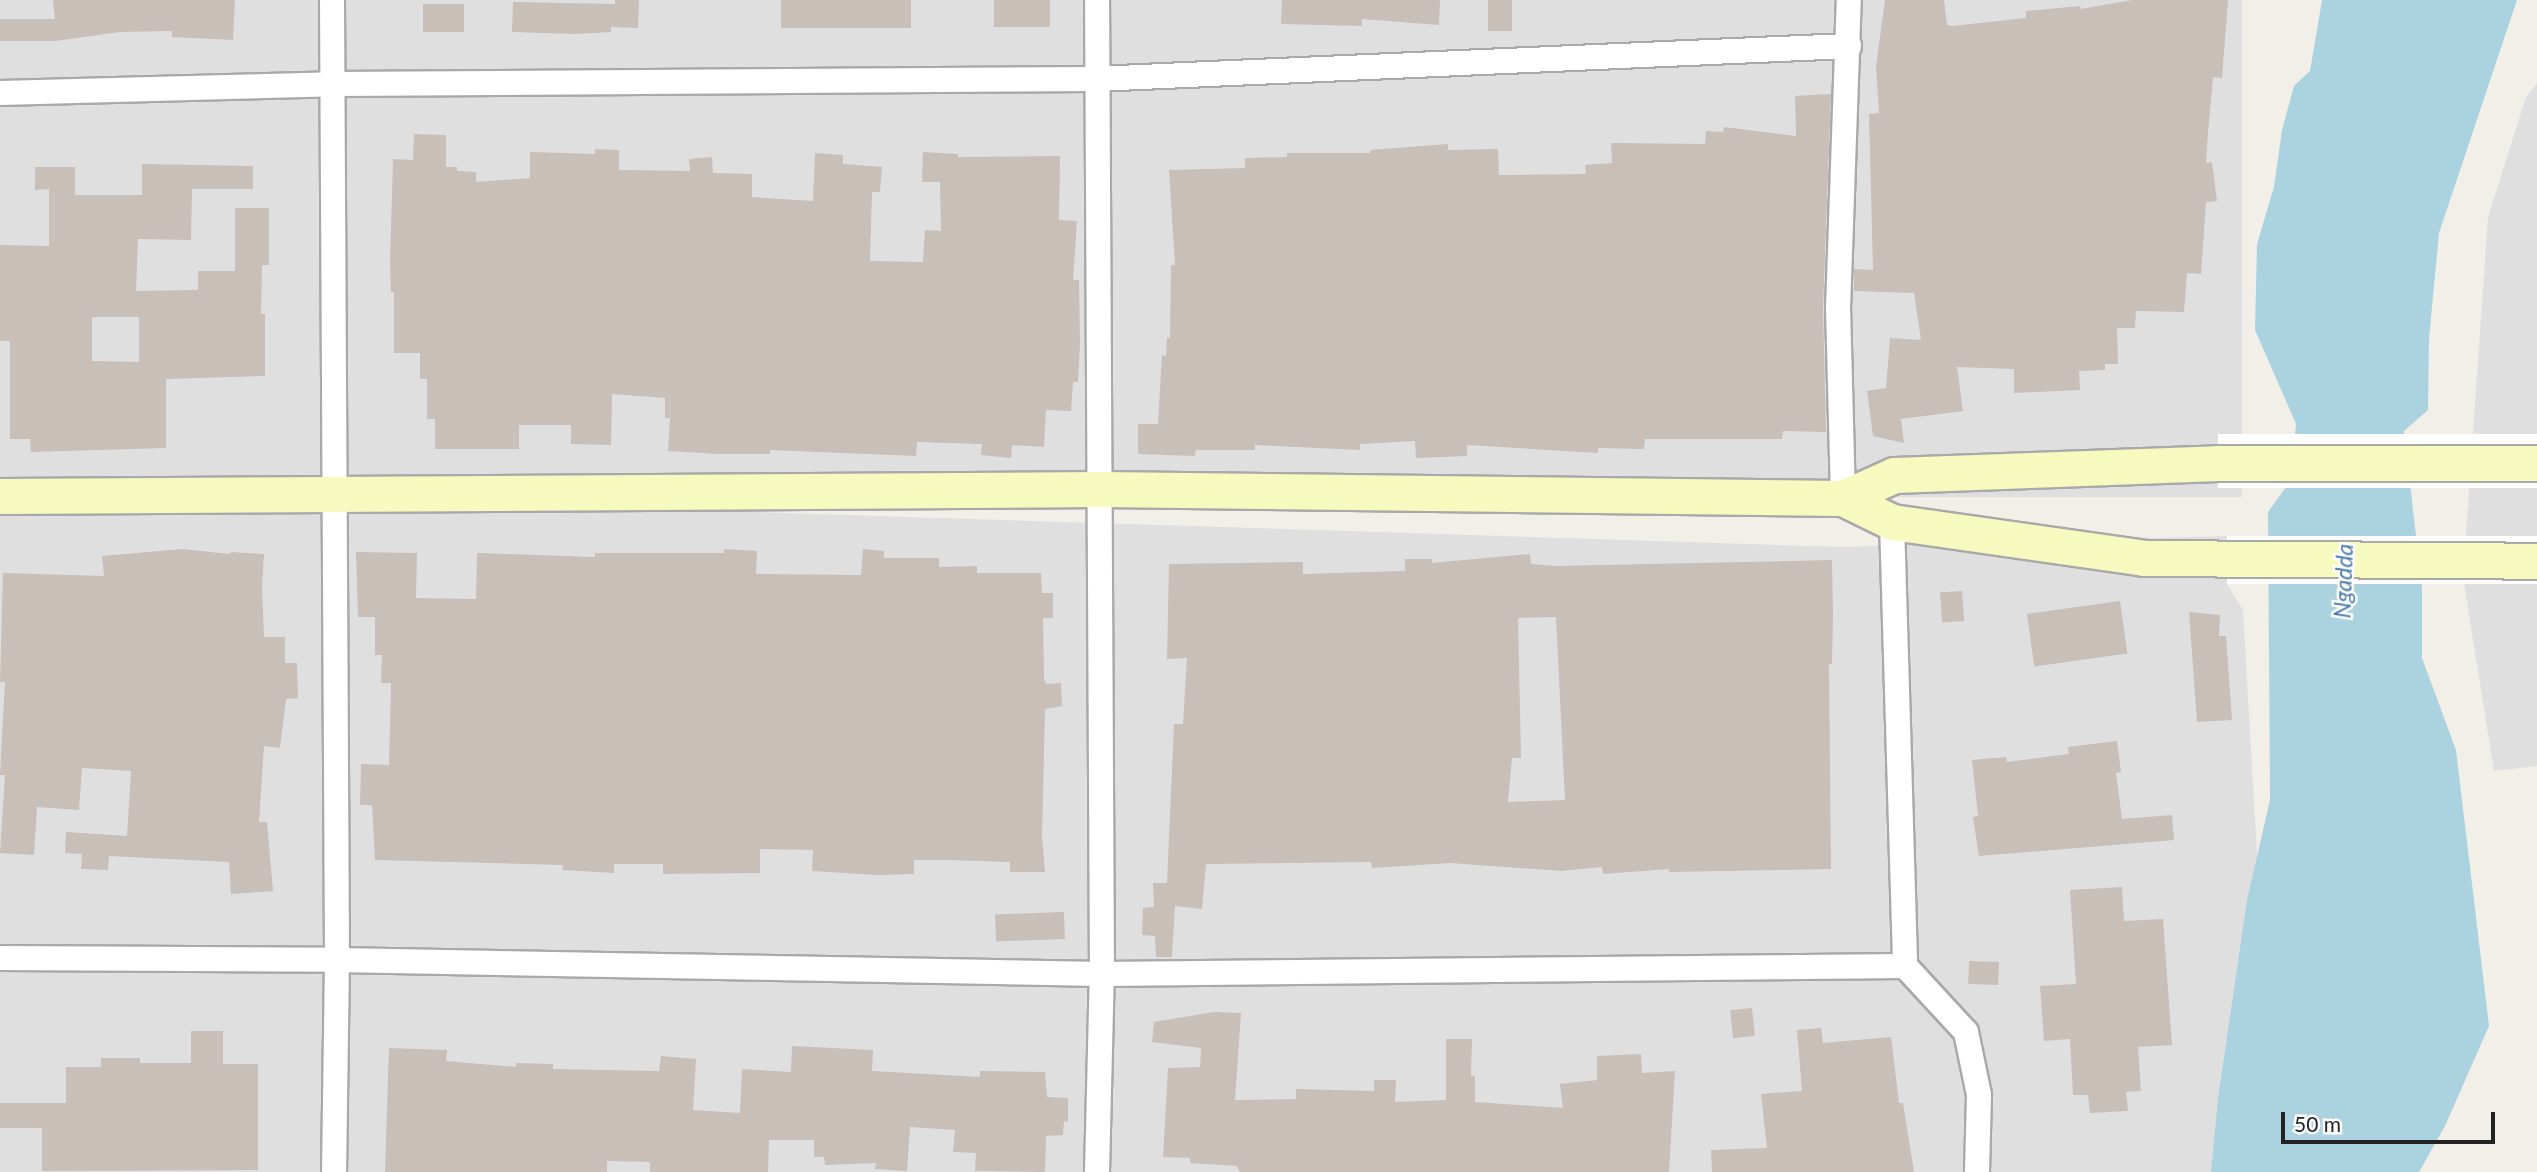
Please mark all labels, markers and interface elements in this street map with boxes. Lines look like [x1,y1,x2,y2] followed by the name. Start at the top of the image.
[2328,543,2358,619] water label: Ngadda
[2285,1098,2498,1142] scale bar
[2294,1111,2341,1136] text: 50 m

